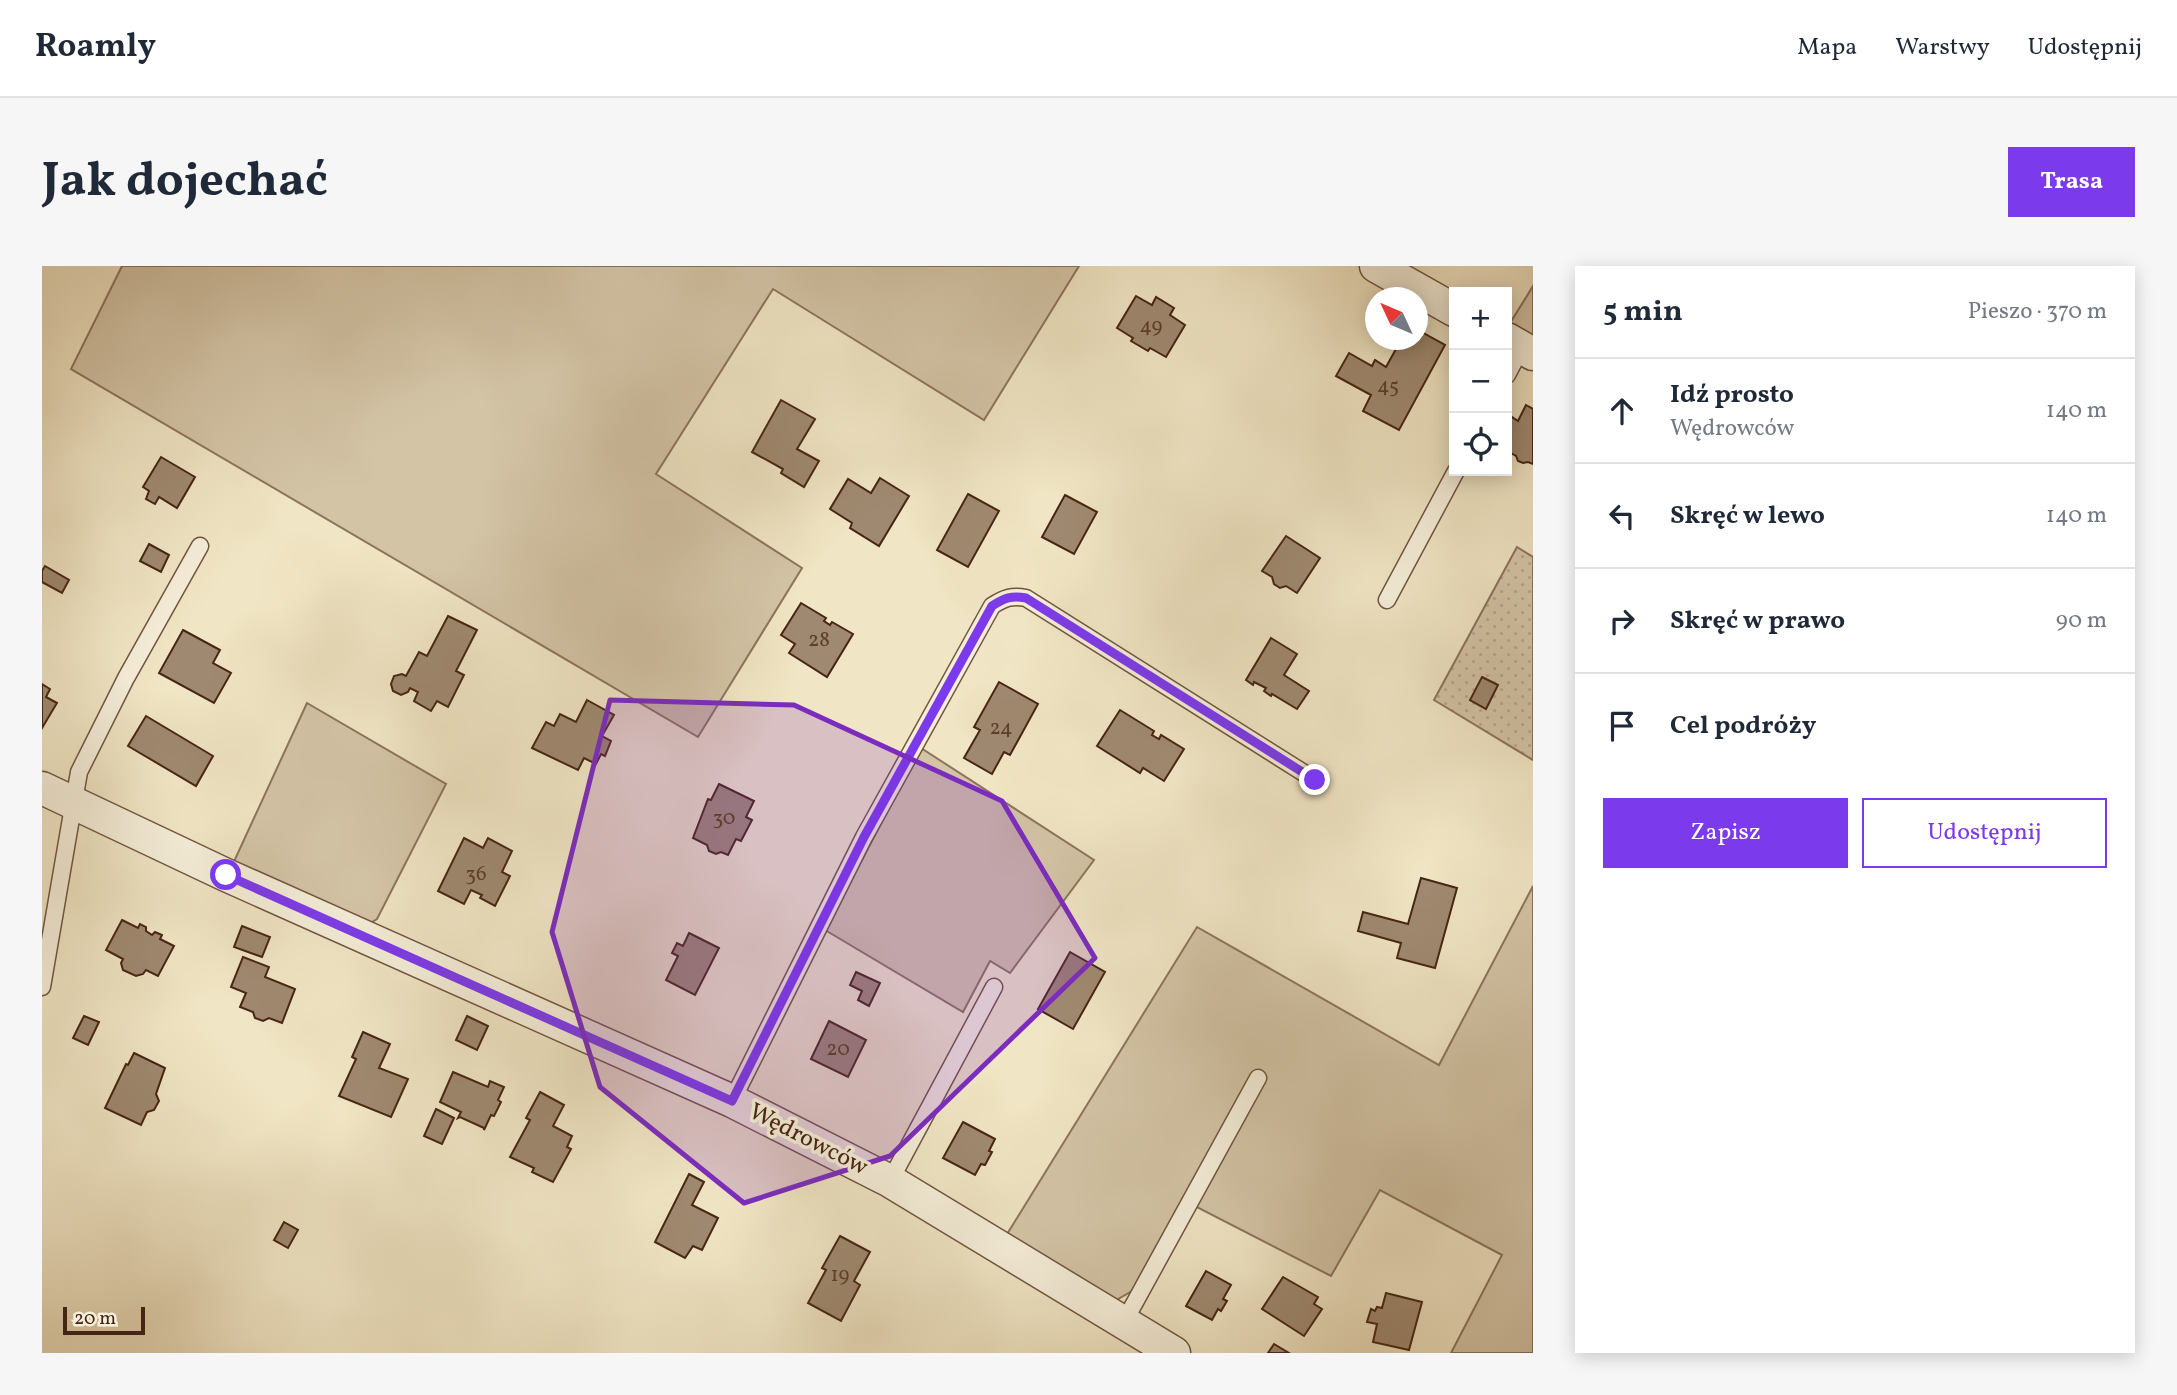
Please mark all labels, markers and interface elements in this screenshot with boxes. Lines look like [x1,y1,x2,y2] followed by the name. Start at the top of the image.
[35,25,156,71] text: Roamly
[1797,31,1857,65] text: Mapa
[1895,31,1990,65] text: Warstwy
[2028,31,2142,65] text: Udostępnij
[2008,147,2135,217] button: Trasa
[42,148,328,217] text: Jak dojechać
[1365,287,1428,350] north arrow
[1449,287,1512,476] map controls
[1449,287,1512,350] button: +
[1603,291,1683,333] text: 5 min
[1968,296,2107,328] text: Pieszo · 370 m
[1140,312,1163,341] house number: 49
[1449,350,1512,413] button: −
[1377,372,1399,401] house number: 45
[1670,377,1794,413] text: Idź prosto
[1603,392,1641,430] icon: ahead
[2046,395,2107,427] text: 140 m
[1449,413,1512,476] button: locate
[1670,413,1794,445] text: Wędrowców
[1603,497,1641,535] icon: left
[1670,498,1825,534] text: Skręć w lewo
[2046,500,2107,532] text: 140 m
[1603,602,1641,640] icon: right
[1670,603,1845,639] text: Skręć w prawo
[2056,605,2107,637] text: 90 m
[808,626,830,655] house number: 28
[1603,707,1641,745] icon: arrive
[1670,708,1816,744] text: Cel podróży
[989,714,1013,743] house number: 24
[1299,764,1330,795] route end
[1603,798,1848,868] button: Zapisz
[1862,798,2107,868] button: Udostępnij
[713,804,735,833] house number: 30
[210,859,241,890] route start
[465,860,487,889] house number: 36
[826,1035,850,1064] house number: 20
[742,1095,874,1185] street label: Wędrowców
[830,1261,850,1290] house number: 19
[63,1304,145,1336] scale bar
[74,1306,116,1332] text: 20 m

